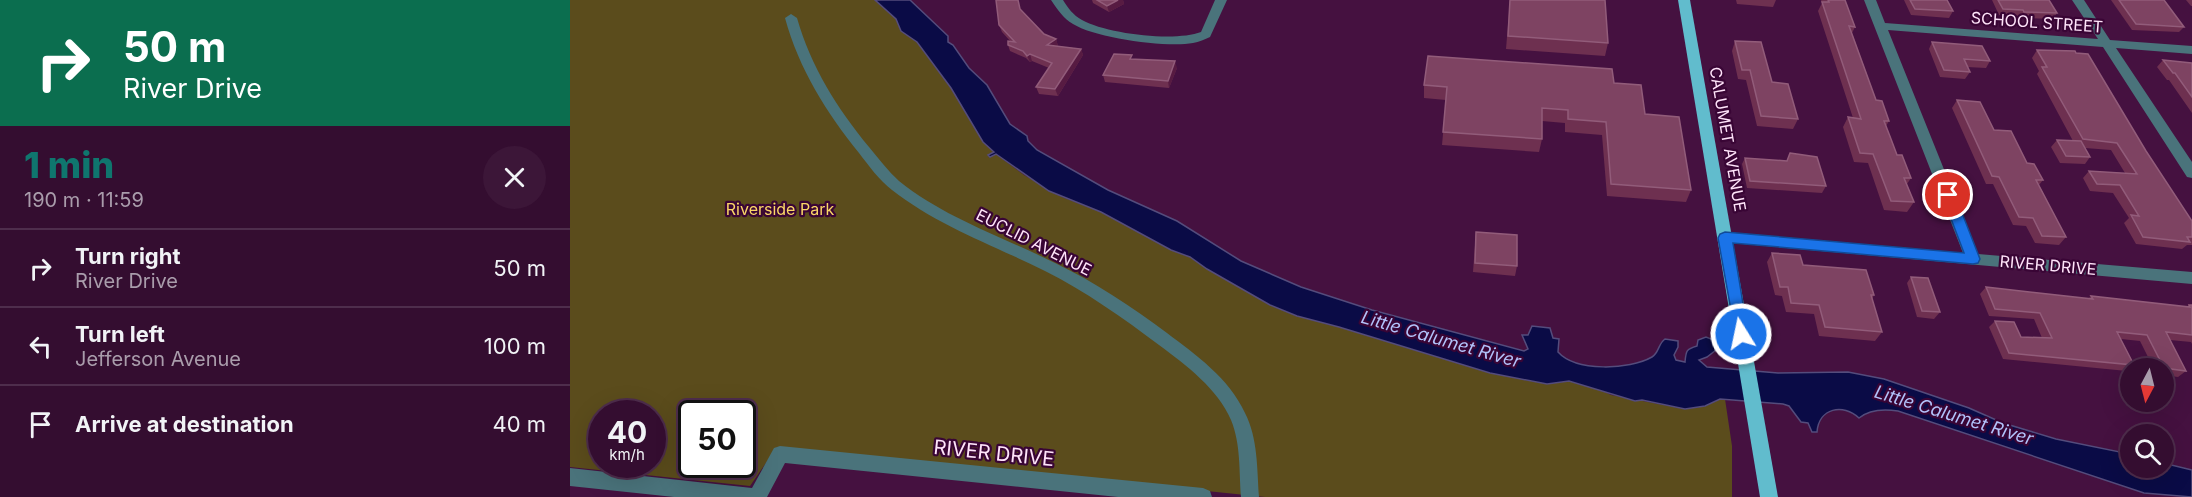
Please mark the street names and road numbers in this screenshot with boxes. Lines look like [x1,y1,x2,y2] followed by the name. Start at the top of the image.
[1970,7,2104,37] street label: SCHOOL STREET
[1705,65,1751,213] street label: CALUMET AVENUE
[973,204,1095,280] street label: EUCLID AVENUE
[1999,251,2097,279] street label: RIVER DRIVE
[933,435,1055,471] street label: RIVER DRIVE

